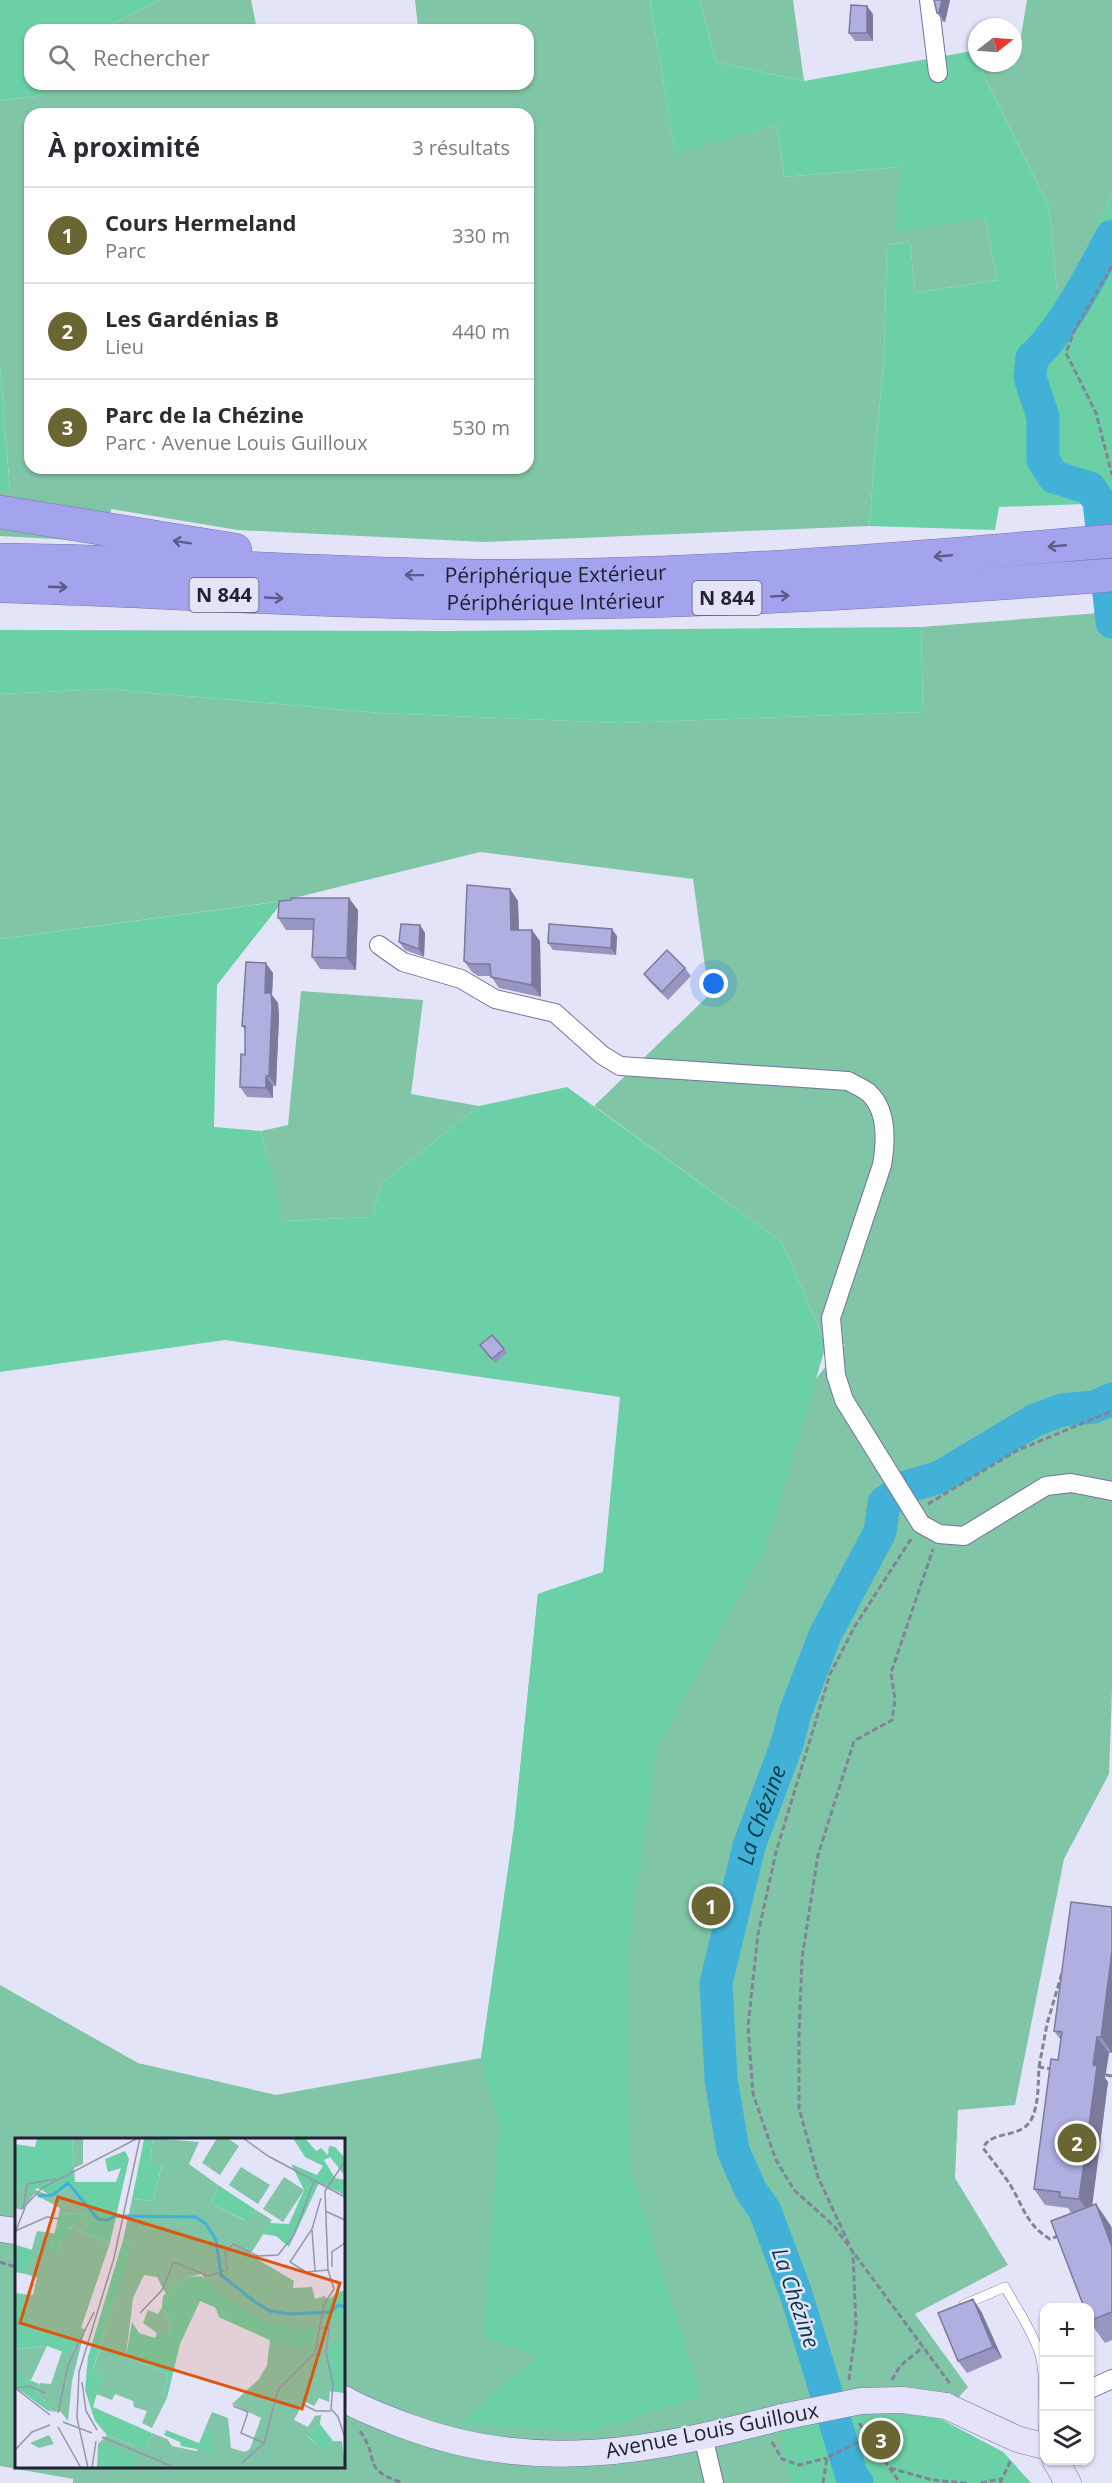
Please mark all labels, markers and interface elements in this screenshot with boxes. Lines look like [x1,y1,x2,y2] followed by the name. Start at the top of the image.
[968,18,1022,72] north arrow
[24,24,534,90] search box
[45,41,78,74] icon: search
[93,42,210,72] text: Rechercher
[48,129,200,165] text: À proximité
[412,134,510,161] text: 3 résultats
[105,207,297,237] text: Cours Hermeland
[62,222,73,249] text: 1
[452,222,510,249] text: 330 m
[105,237,146,264] text: Parc
[105,303,279,333] text: Les Gardénias B
[62,318,73,345] text: 2
[452,318,510,345] text: 440 m
[105,333,144,360] text: Lieu
[105,399,304,429] text: Parc de la Chézine
[62,414,73,441] text: 3
[452,414,510,441] text: 530 m
[105,429,368,456] text: Parc · Avenue Louis Guilloux
[172,536,192,547] one-way arrow
[1047,541,1067,552] one-way arrow
[933,551,953,562] one-way arrow
[444,558,668,589] street label: Périphérique Extérieur
[404,569,424,581] one-way arrow
[190,578,258,612] road number: N 844
[692,581,762,615] road number: N 844
[48,582,68,593] one-way arrow
[447,586,665,616] street label: Périphérique Intérieur
[770,591,790,602] one-way arrow
[264,592,284,603] one-way arrow
[699,969,728,998] your location
[729,1760,792,1868] water label: La Chézine
[692,1884,730,1928] pin: 1
[1058,2120,1096,2166] pin: 2
[15,2138,345,2468] inset map
[766,2244,828,2352] water label: La Chézine
[1040,2303,1094,2465] map controls
[1040,2303,1094,2357] button: +
[1040,2357,1094,2411] button: −
[603,2396,821,2464] street label: Avenue Louis Guilloux
[1040,2411,1094,2465] button: layers
[862,2418,900,2462] pin: 3

